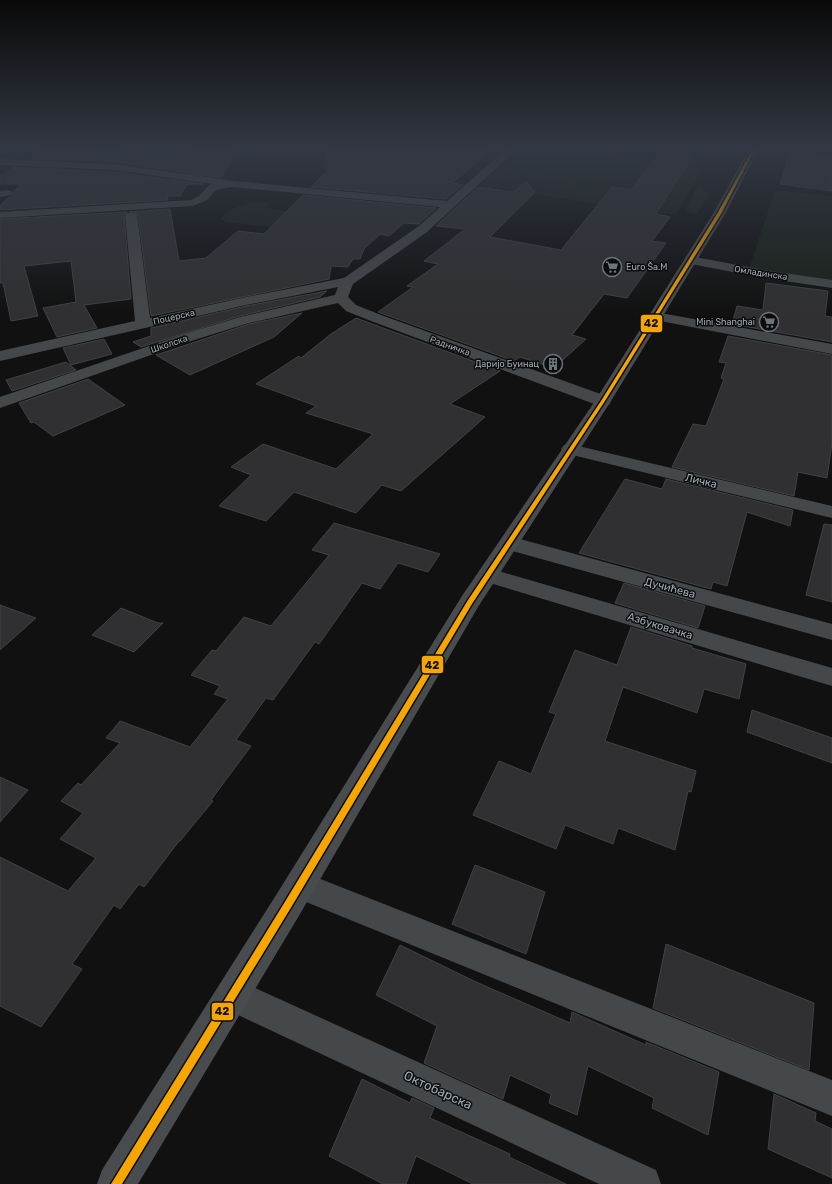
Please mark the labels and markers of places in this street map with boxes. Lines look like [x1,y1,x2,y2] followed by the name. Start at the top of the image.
[601,256,623,278] supermarket icon: Euro Ša.M
[626,261,667,272] place label: Euro Ša.M
[758,311,780,333] supermarket icon: Mini Shanghai
[696,317,755,327] place label: Mini Shanghai
[542,353,564,375] building icon: Даријо Буинац
[475,359,539,369] place label: Даријо Буинац

